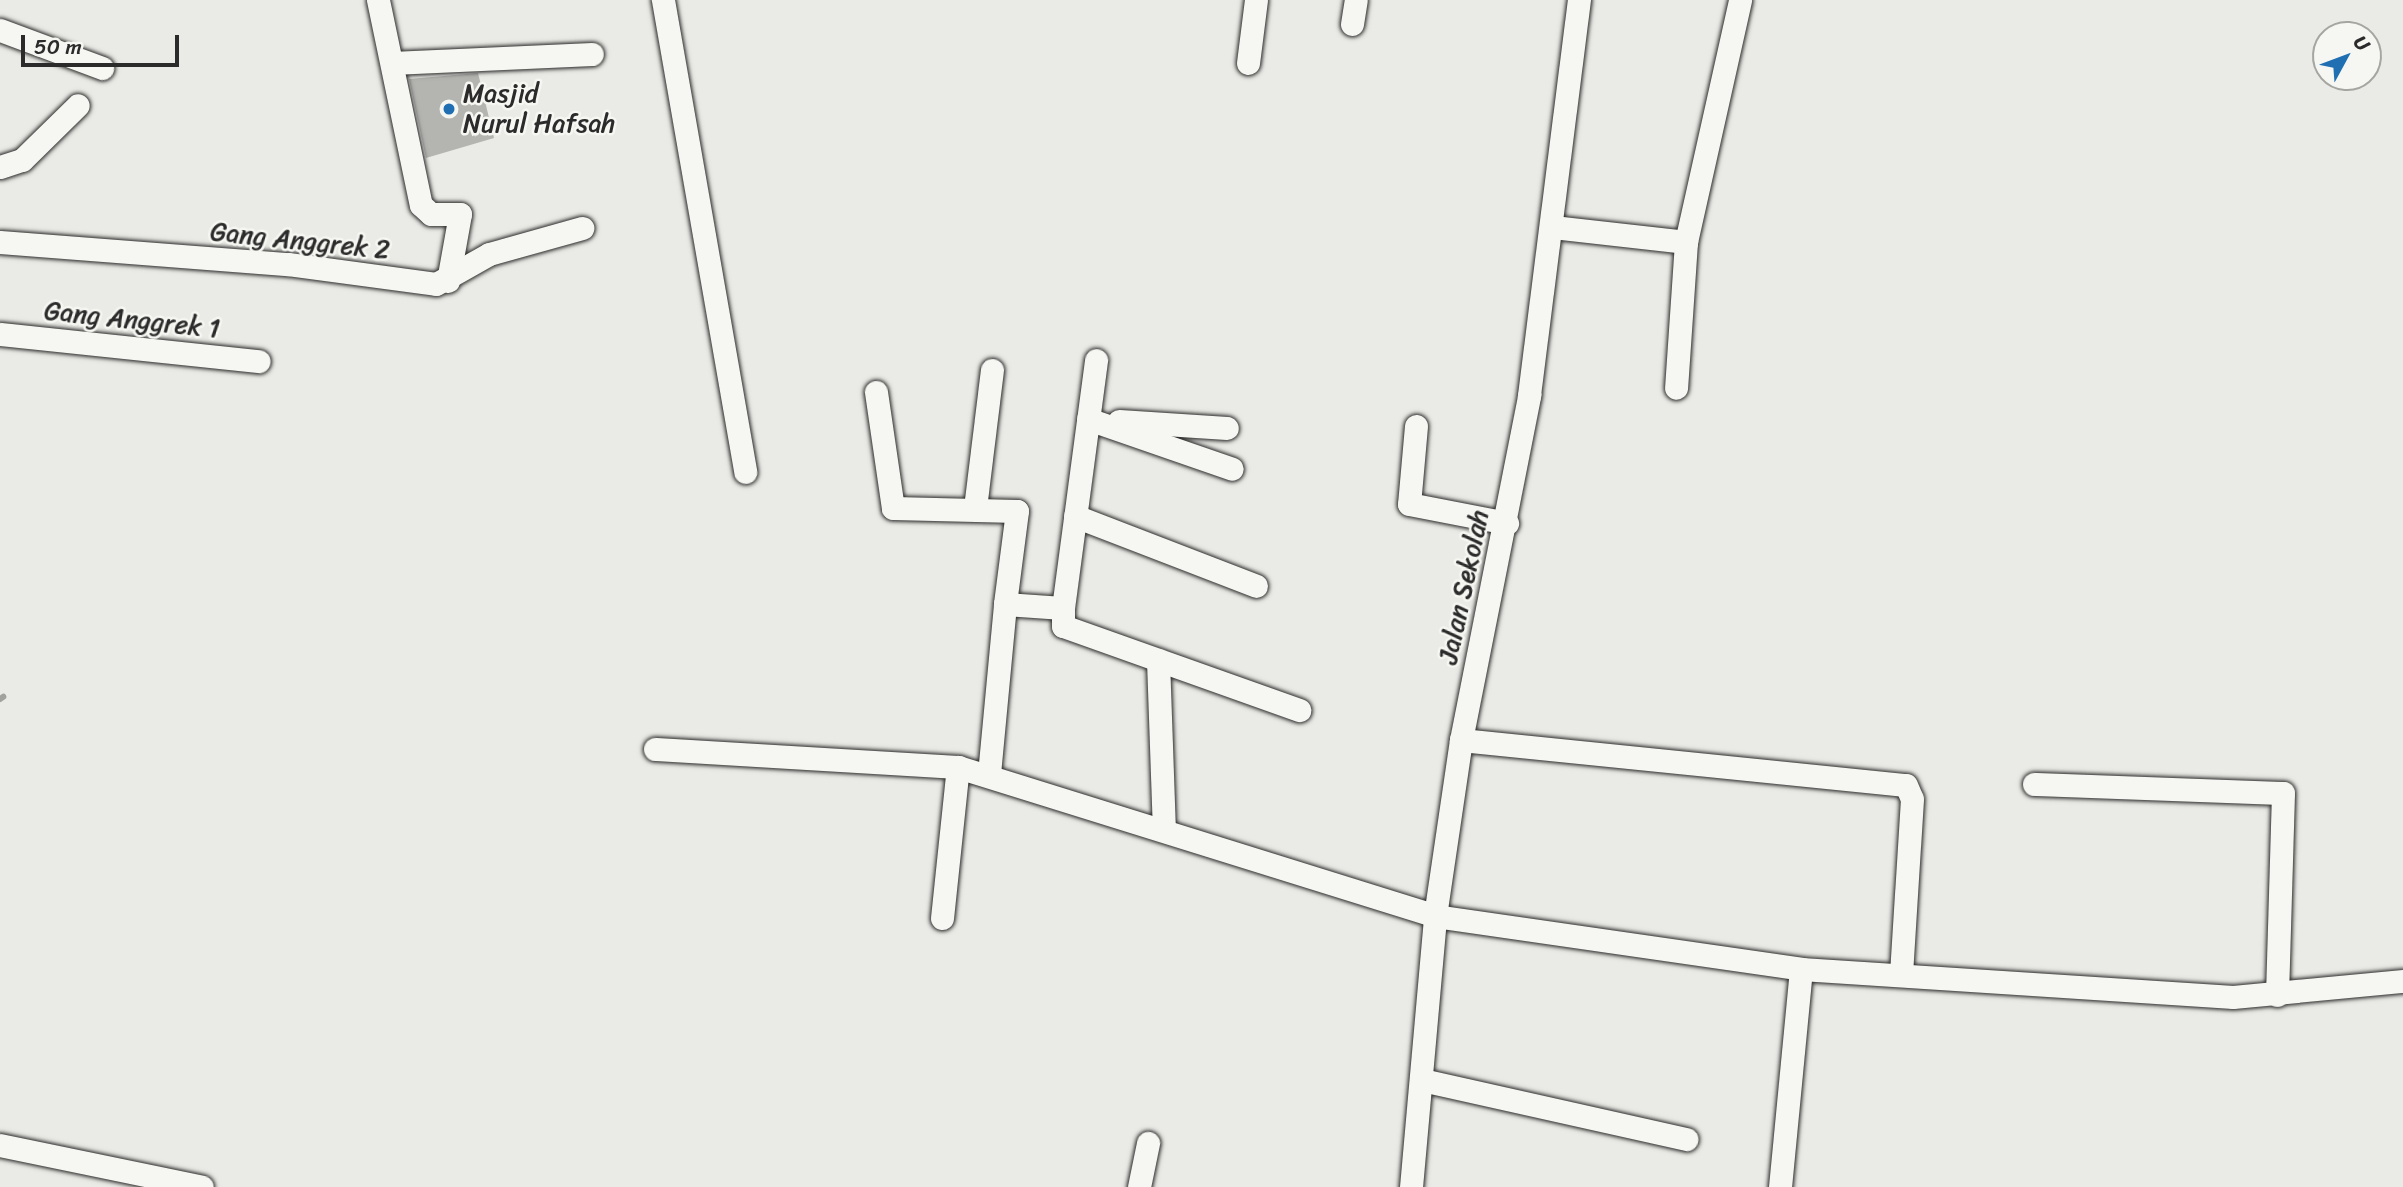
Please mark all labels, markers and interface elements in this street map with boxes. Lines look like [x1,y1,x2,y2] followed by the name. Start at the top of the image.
[24,21,182,65] scale bar
[2312,21,2382,91] north arrow
[34,28,82,66] text: 50 m
[2345,28,2378,59] text: U
[463,78,615,140] place label: Masjid Nurul Hafsah
[441,101,457,117] marker: Masjid Nurul Hafsah
[209,216,391,266] street label: Gang Anggrek 2
[43,295,221,345] street label: Gang Anggrek 1
[1432,507,1496,667] street label: Jalan Sekolah

